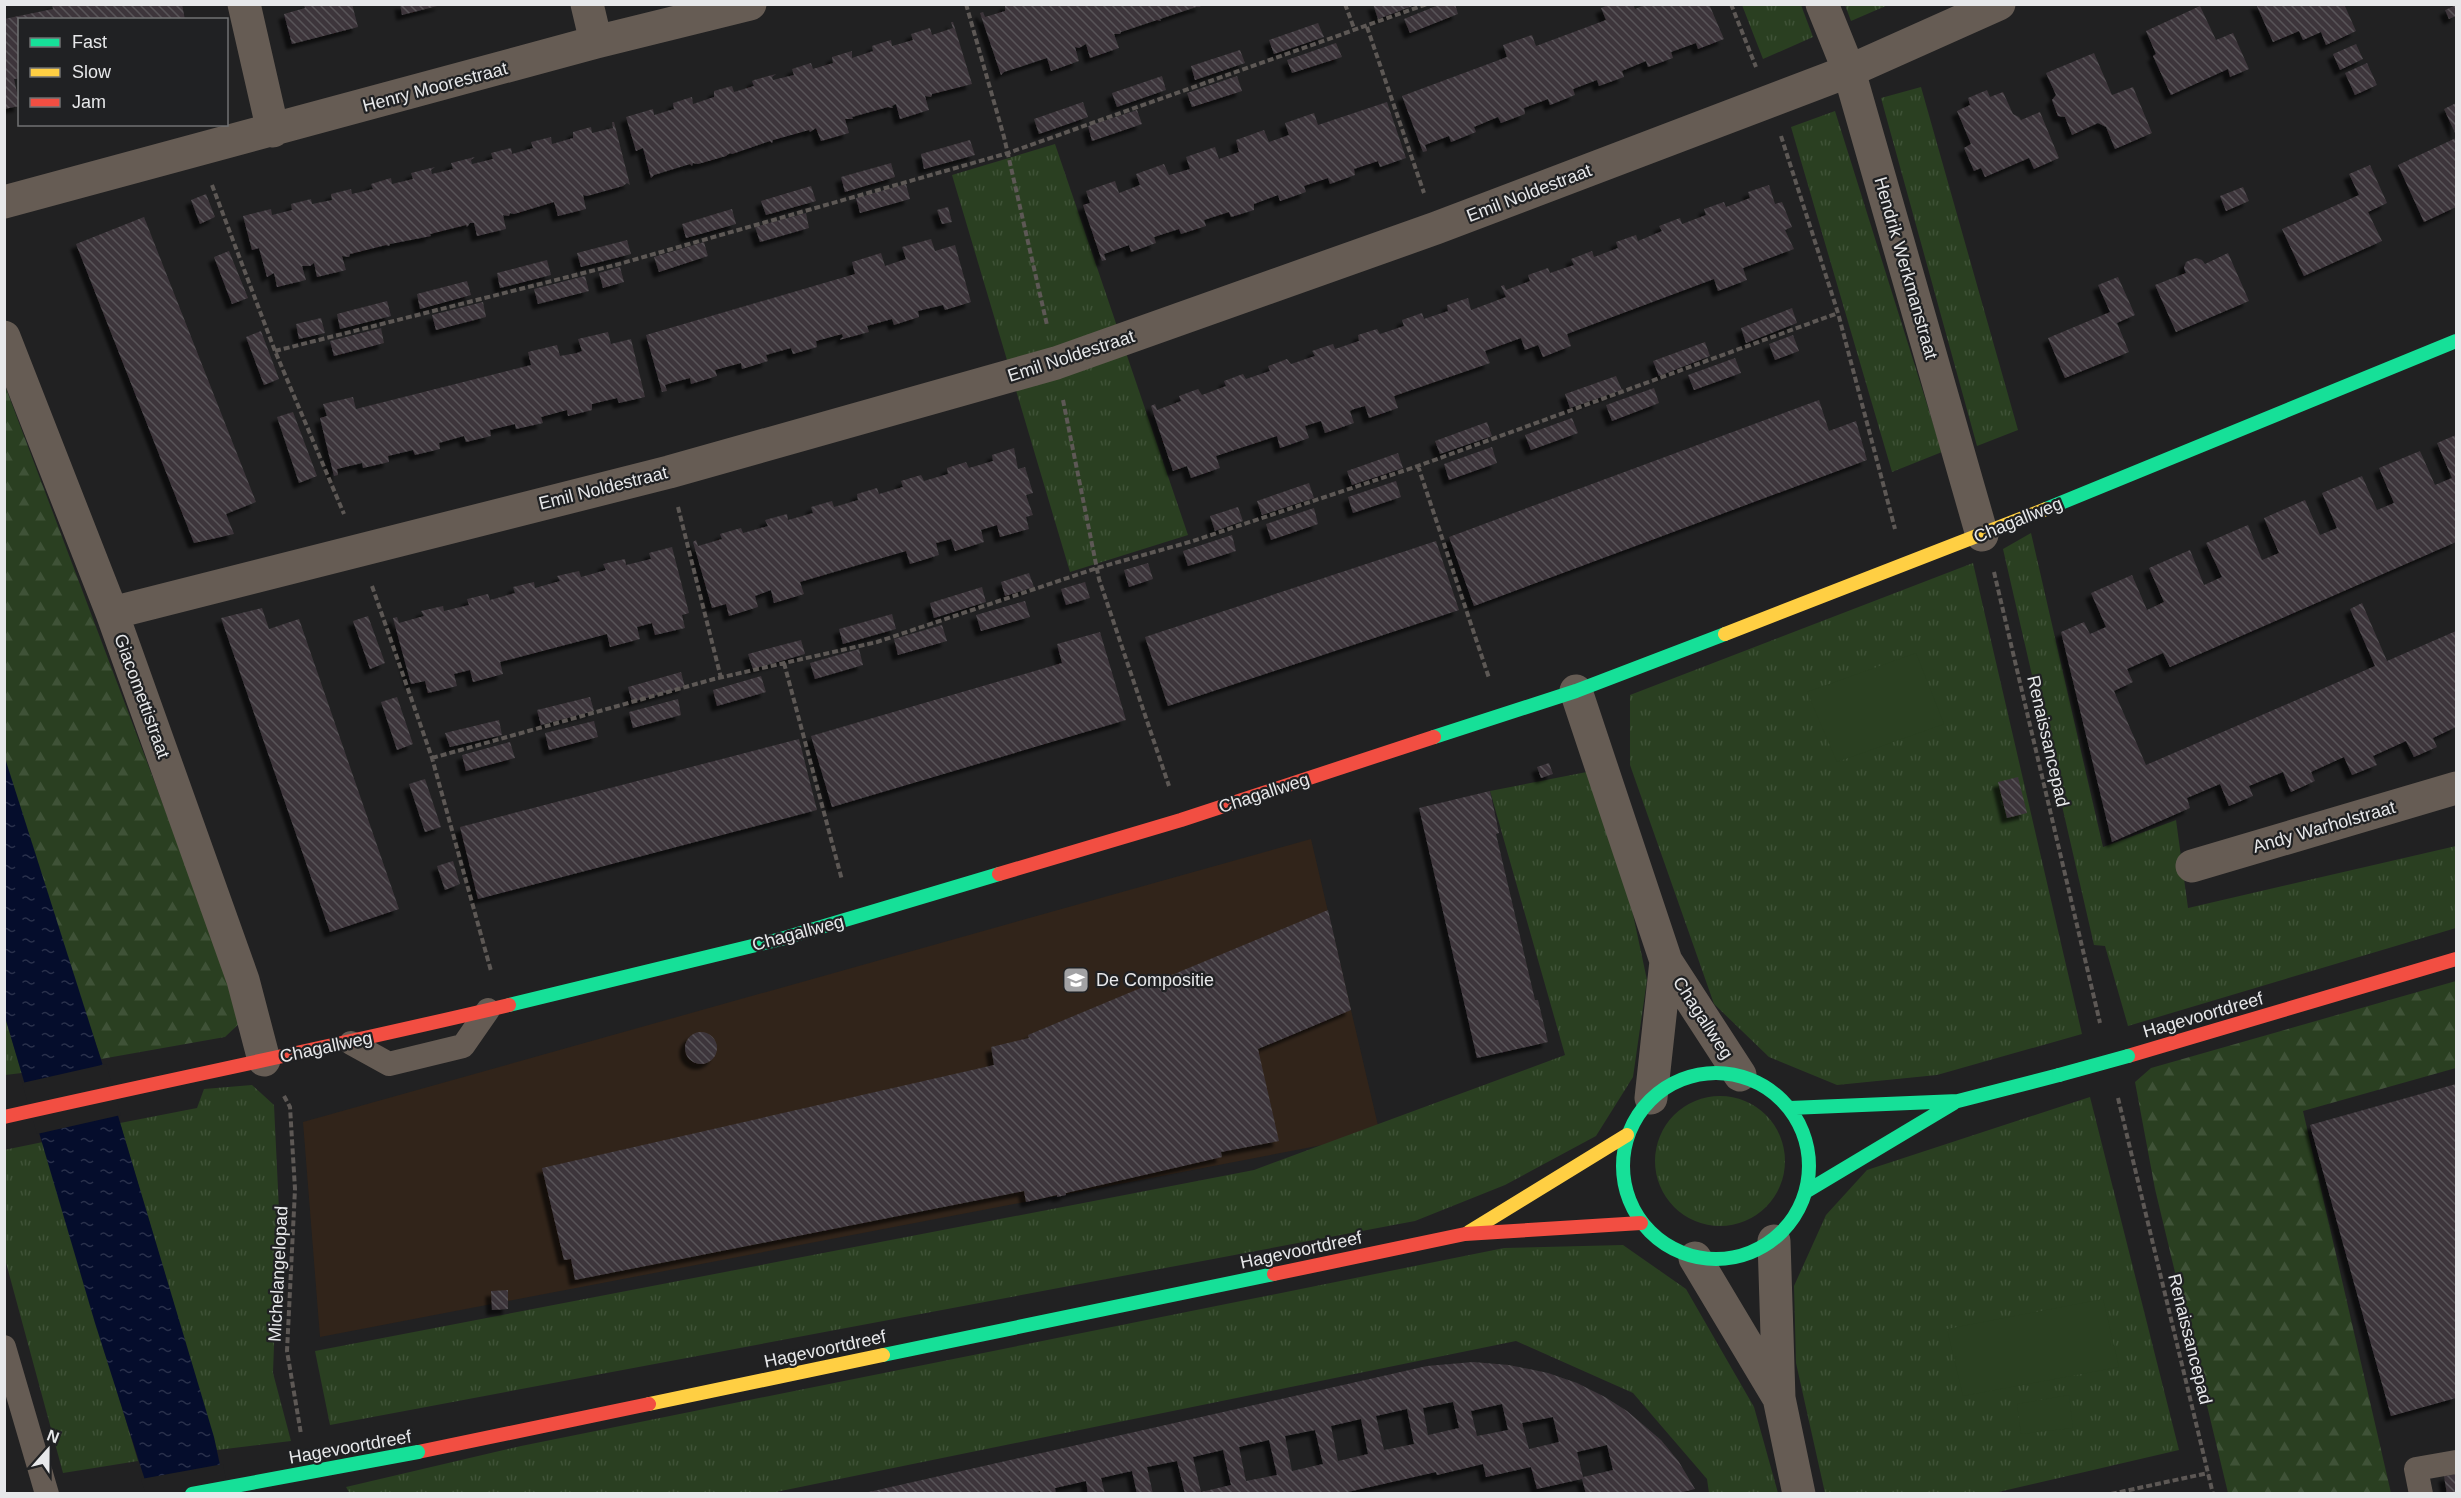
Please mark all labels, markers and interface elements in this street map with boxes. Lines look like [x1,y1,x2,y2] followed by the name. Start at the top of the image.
[18,18,228,126] legend
[72,32,107,52] text: Fast
[360,58,510,116] street label: Henry Moorestraat
[72,62,112,82] text: Slow
[72,92,106,112] text: Jam
[1464,160,1594,226] street label: Emil Noldestraat
[1870,175,1942,361] street label: Hendrik Werkmanstraat
[1005,326,1137,386] street label: Emil Noldestraat
[537,462,669,514] street label: Emil Noldestraat
[1971,493,2065,547] street label: Chagallweg
[110,631,174,761] street label: Giacomettistraat
[2023,673,2073,809] street label: Renaissancepad
[1216,769,1312,817] street label: Chagallweg
[2250,797,2398,857] street label: Andy Warholstraat
[750,911,846,955] street label: Chagallweg
[1061,965,1091,995] school or university icon: De Compositie
[1096,970,1214,990] place label: De Compositie
[1669,973,1737,1063] street label: Chagallweg
[2141,988,2266,1042] street label: Hagevoortdreef
[278,1027,374,1067] street label: Chagallweg
[264,1206,292,1342] street label: Michelangelopad
[1238,1227,1365,1273] street label: Hagevoortdreef
[2164,1272,2216,1406] street label: Renaissancepad
[762,1326,889,1372] street label: Hagevoortdreef
[18,1420,78,1480] north arrow
[45,1426,62,1446] text: N
[287,1426,414,1468] street label: Hagevoortdreef

